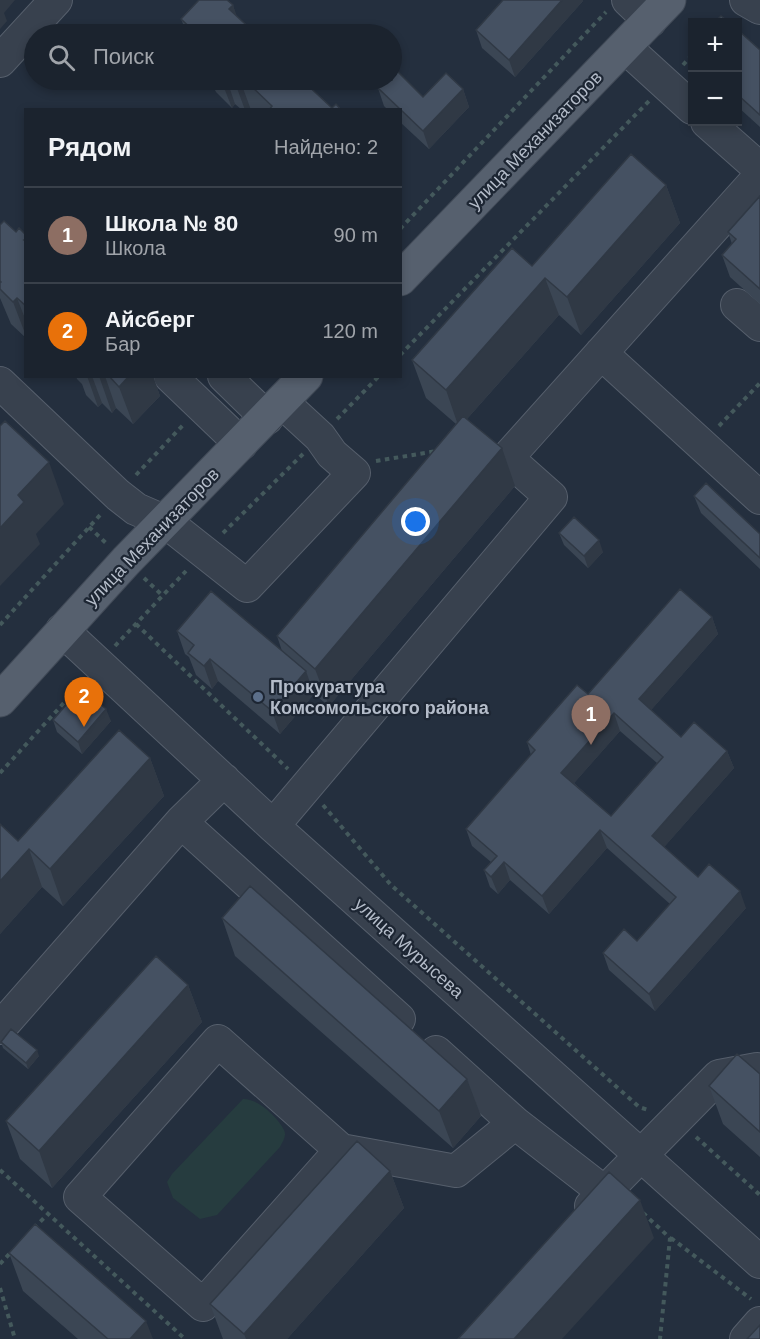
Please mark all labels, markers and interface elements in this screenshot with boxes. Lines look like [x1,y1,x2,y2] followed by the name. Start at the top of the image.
[688,18,742,126] map controls
[688,18,742,72] button: +
[24,24,402,90] search box
[45,41,78,74] icon: search
[93,44,154,69] text: Поиск
[464,67,606,213] street label: улица Механизаторов
[688,72,742,126] button: −
[48,132,131,162] text: Рядом
[274,136,378,158] text: Найдено: 2
[105,211,238,236] text: Школа № 80
[62,224,73,246] text: 1
[334,224,378,246] text: 90 m
[105,237,166,259] text: Школа
[105,307,195,332] text: Айсберг
[62,320,73,342] text: 2
[322,320,378,342] text: 120 m
[105,333,140,355] text: Бар
[81,464,223,610] street label: улица Механизаторов
[401,507,430,536] your location
[270,677,490,718] place label: Прокуратура Комсомольского района
[64,678,104,727] pin: 2
[251,690,265,704] marker: Прокуратура Комсомольского района
[572,696,610,745] pin: 1
[350,894,468,1003] street label: улица Мурысева

